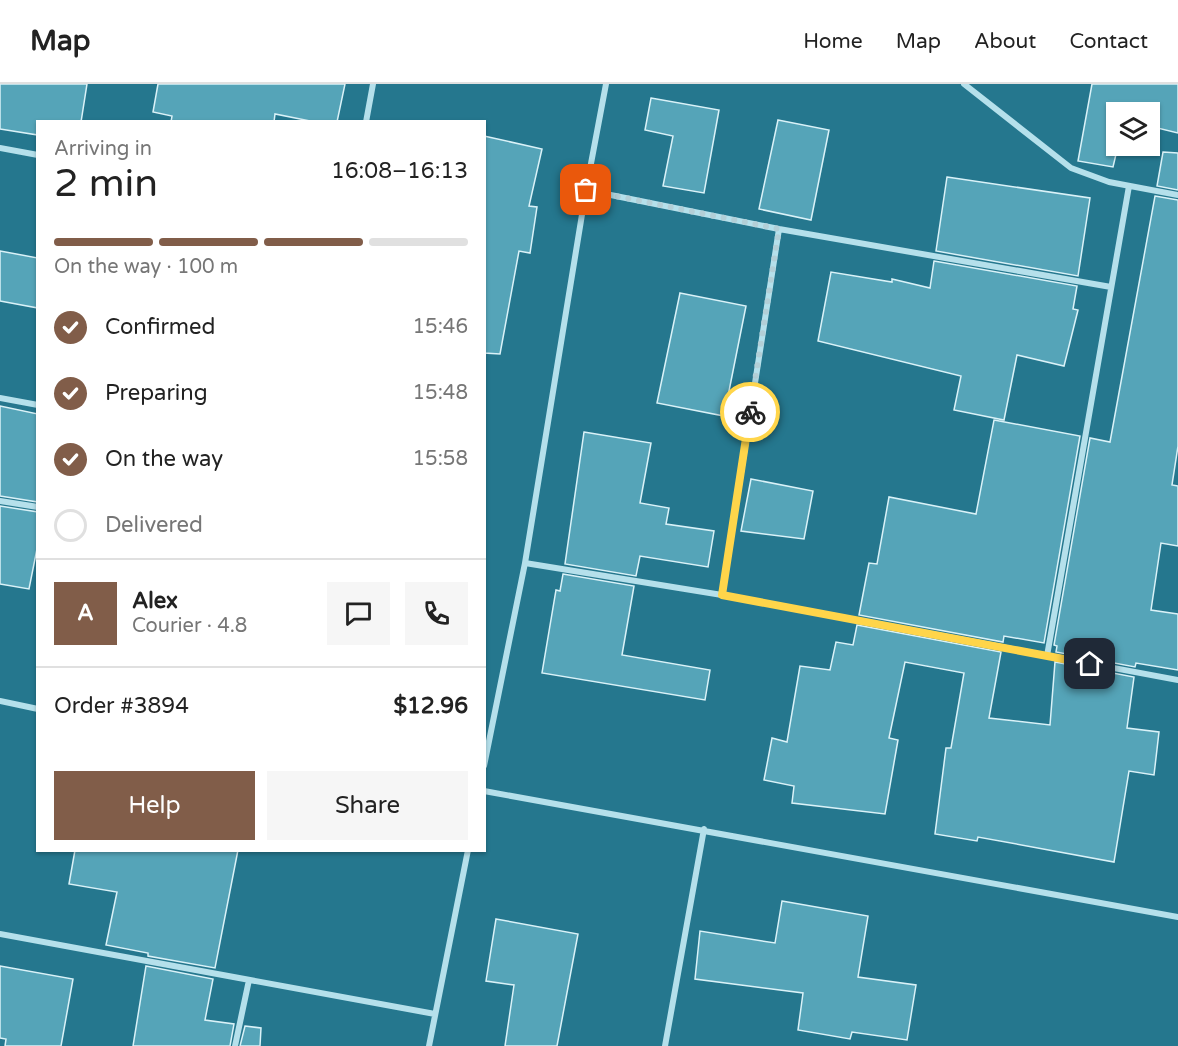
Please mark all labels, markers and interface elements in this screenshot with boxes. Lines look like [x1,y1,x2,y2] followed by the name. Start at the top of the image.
[30,24,90,58] text: Map
[803,29,863,54] text: Home
[896,29,941,54] text: Map
[974,29,1036,54] text: About
[1069,29,1148,54] text: Contact
[1106,102,1160,156] map controls
[1106,102,1160,156] button: layers
[54,137,152,161] text: Arriving in
[331,158,468,184] text: 16:08–16:13
[54,160,158,207] text: 2 min
[560,164,611,215] pin
[569,173,602,206] icon: bag
[54,255,238,279] text: On the way · 100 m
[54,311,87,344] icon: check
[105,314,215,340] text: Confirmed
[413,315,468,339] text: 15:46
[54,377,87,410] icon: check
[105,380,208,406] text: Preparing
[413,381,468,405] text: 15:48
[720,382,780,442] courier
[734,396,767,429] icon: bike
[54,443,87,476] icon: check
[105,446,223,472] text: On the way
[413,447,468,471] text: 15:58
[105,512,203,538] text: Delivered
[327,582,390,645] button: chat
[405,582,468,645] button: phone
[132,588,178,614] text: Alex
[77,600,94,626] text: A
[132,614,247,638] text: Courier · 4.8
[1064,638,1115,689] pin
[1073,647,1106,680] icon: home
[54,693,189,719] text: Order #3894
[393,693,468,719] text: $12.96
[54,771,255,840] button: Help
[267,771,468,840] button: Share

